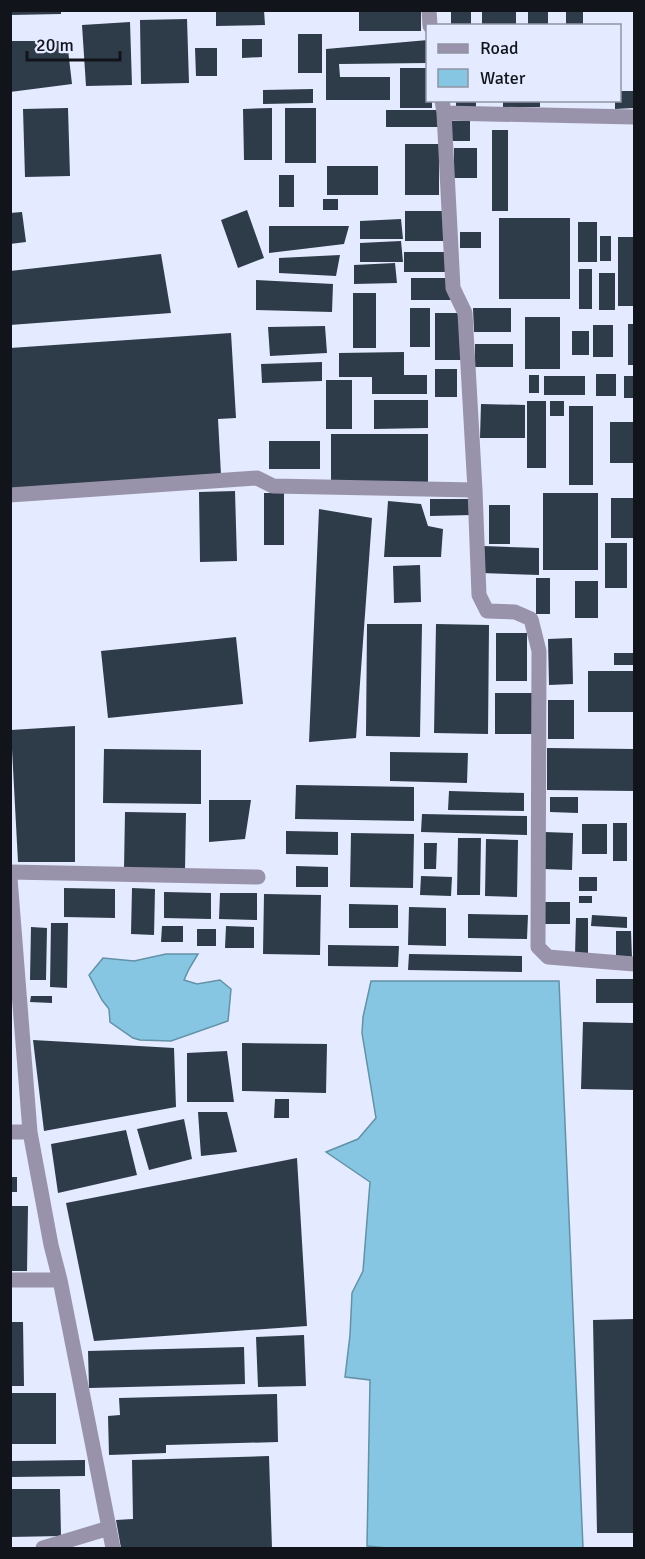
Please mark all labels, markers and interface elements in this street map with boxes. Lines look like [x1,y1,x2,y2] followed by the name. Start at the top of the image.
[27,24,120,62] scale bar
[426,24,621,102] legend
[36,34,74,56] text: 20 m
[480,37,519,59] text: Road
[480,67,526,89] text: Water

